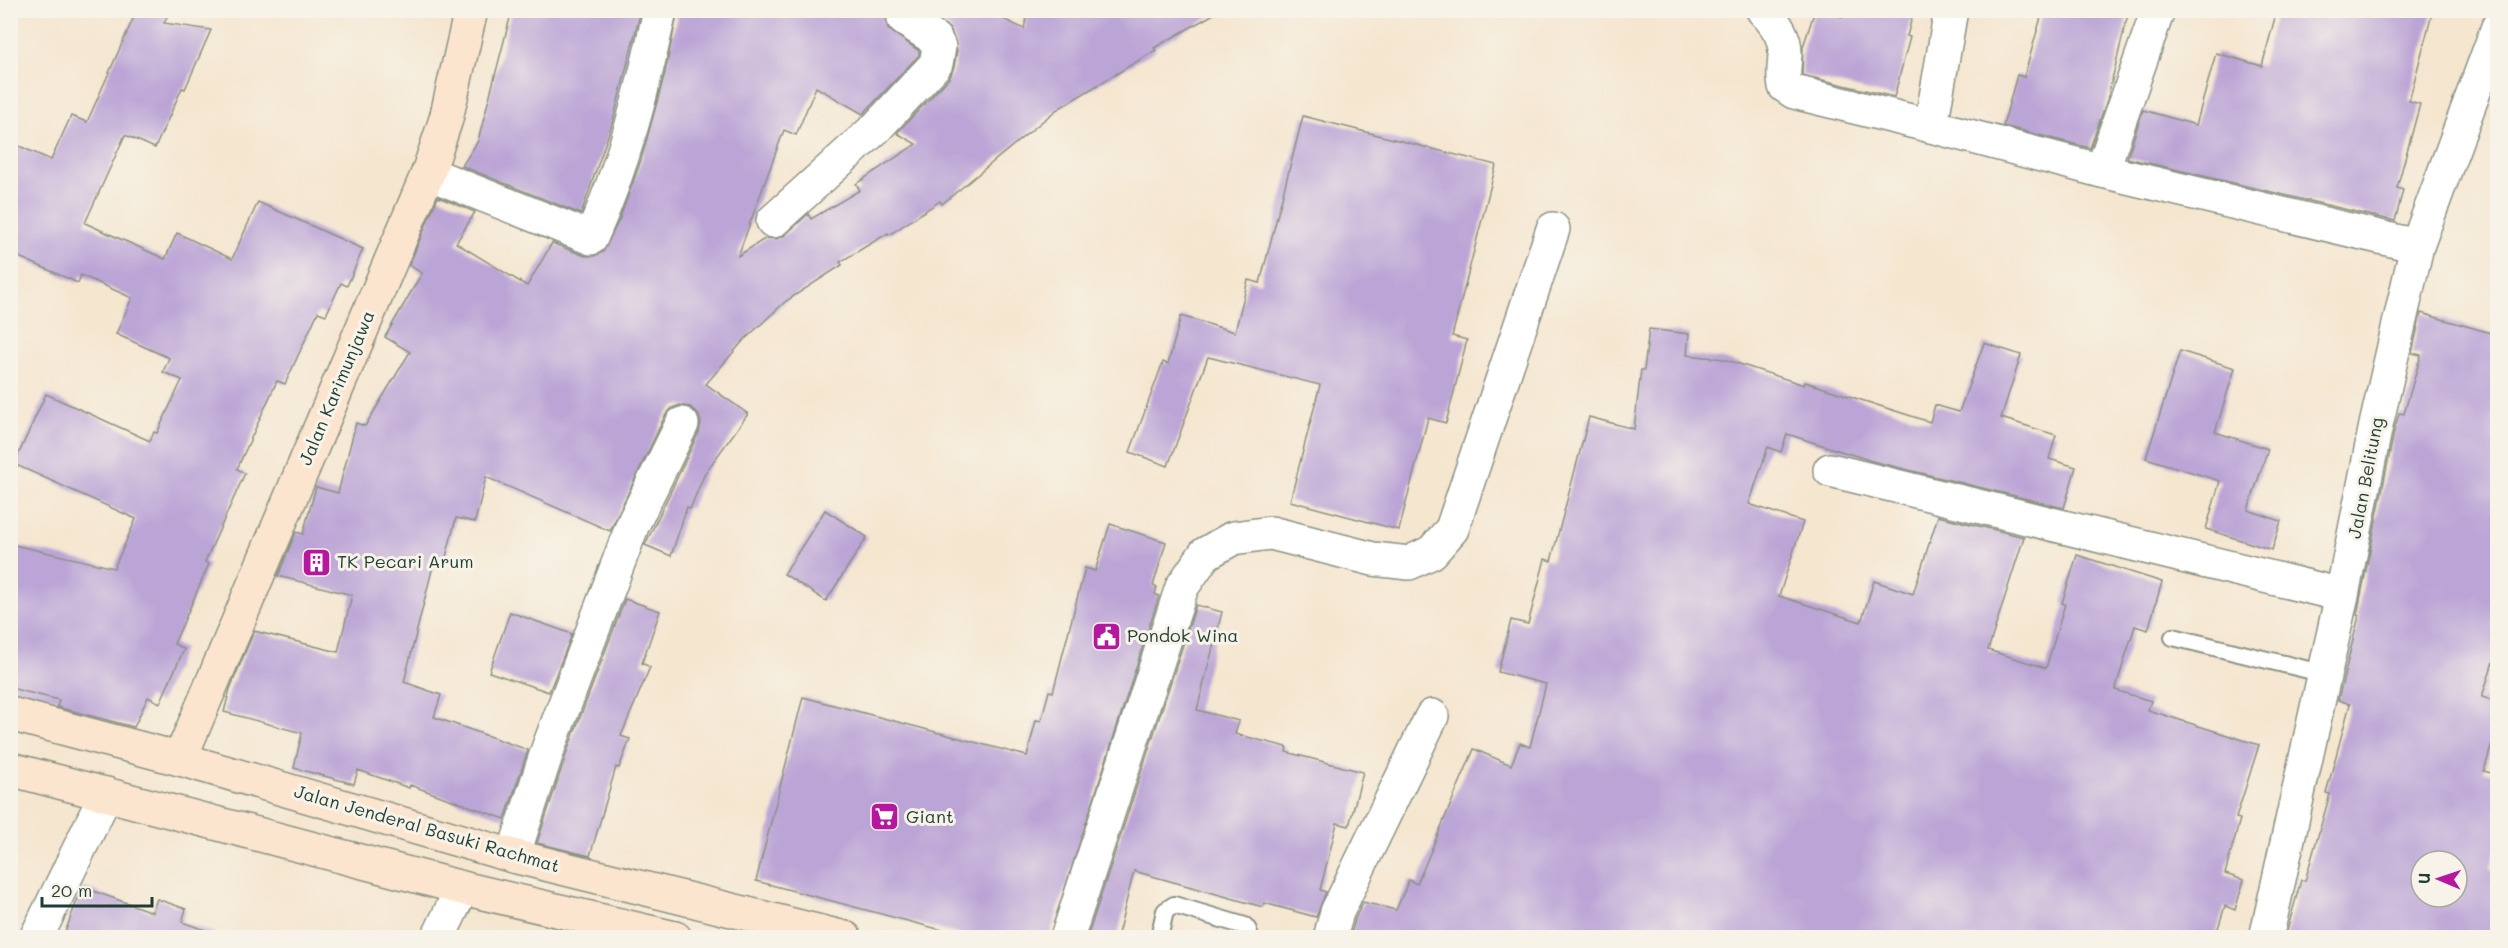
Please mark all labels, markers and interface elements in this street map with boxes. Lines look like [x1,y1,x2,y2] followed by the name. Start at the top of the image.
[293,307,380,469] street label: Jalan Karimunjawa
[2341,415,2389,541] street label: Jalan Belitung
[300,546,332,578] building icon: TK Pecari Arum
[337,549,474,573] place label: TK Pecari Arum
[1090,620,1122,652] public building icon: Pondok Wina
[1127,623,1239,647] place label: Pondok Wina
[292,779,563,878] street label: Jalan Jenderal Basuki Rachmat
[869,801,901,833] supermarket icon: Giant
[906,804,954,828] place label: Giant
[2409,849,2469,909] north arrow
[42,870,152,908] scale bar
[2413,872,2434,884] text: U
[51,878,92,902] text: 20 m

